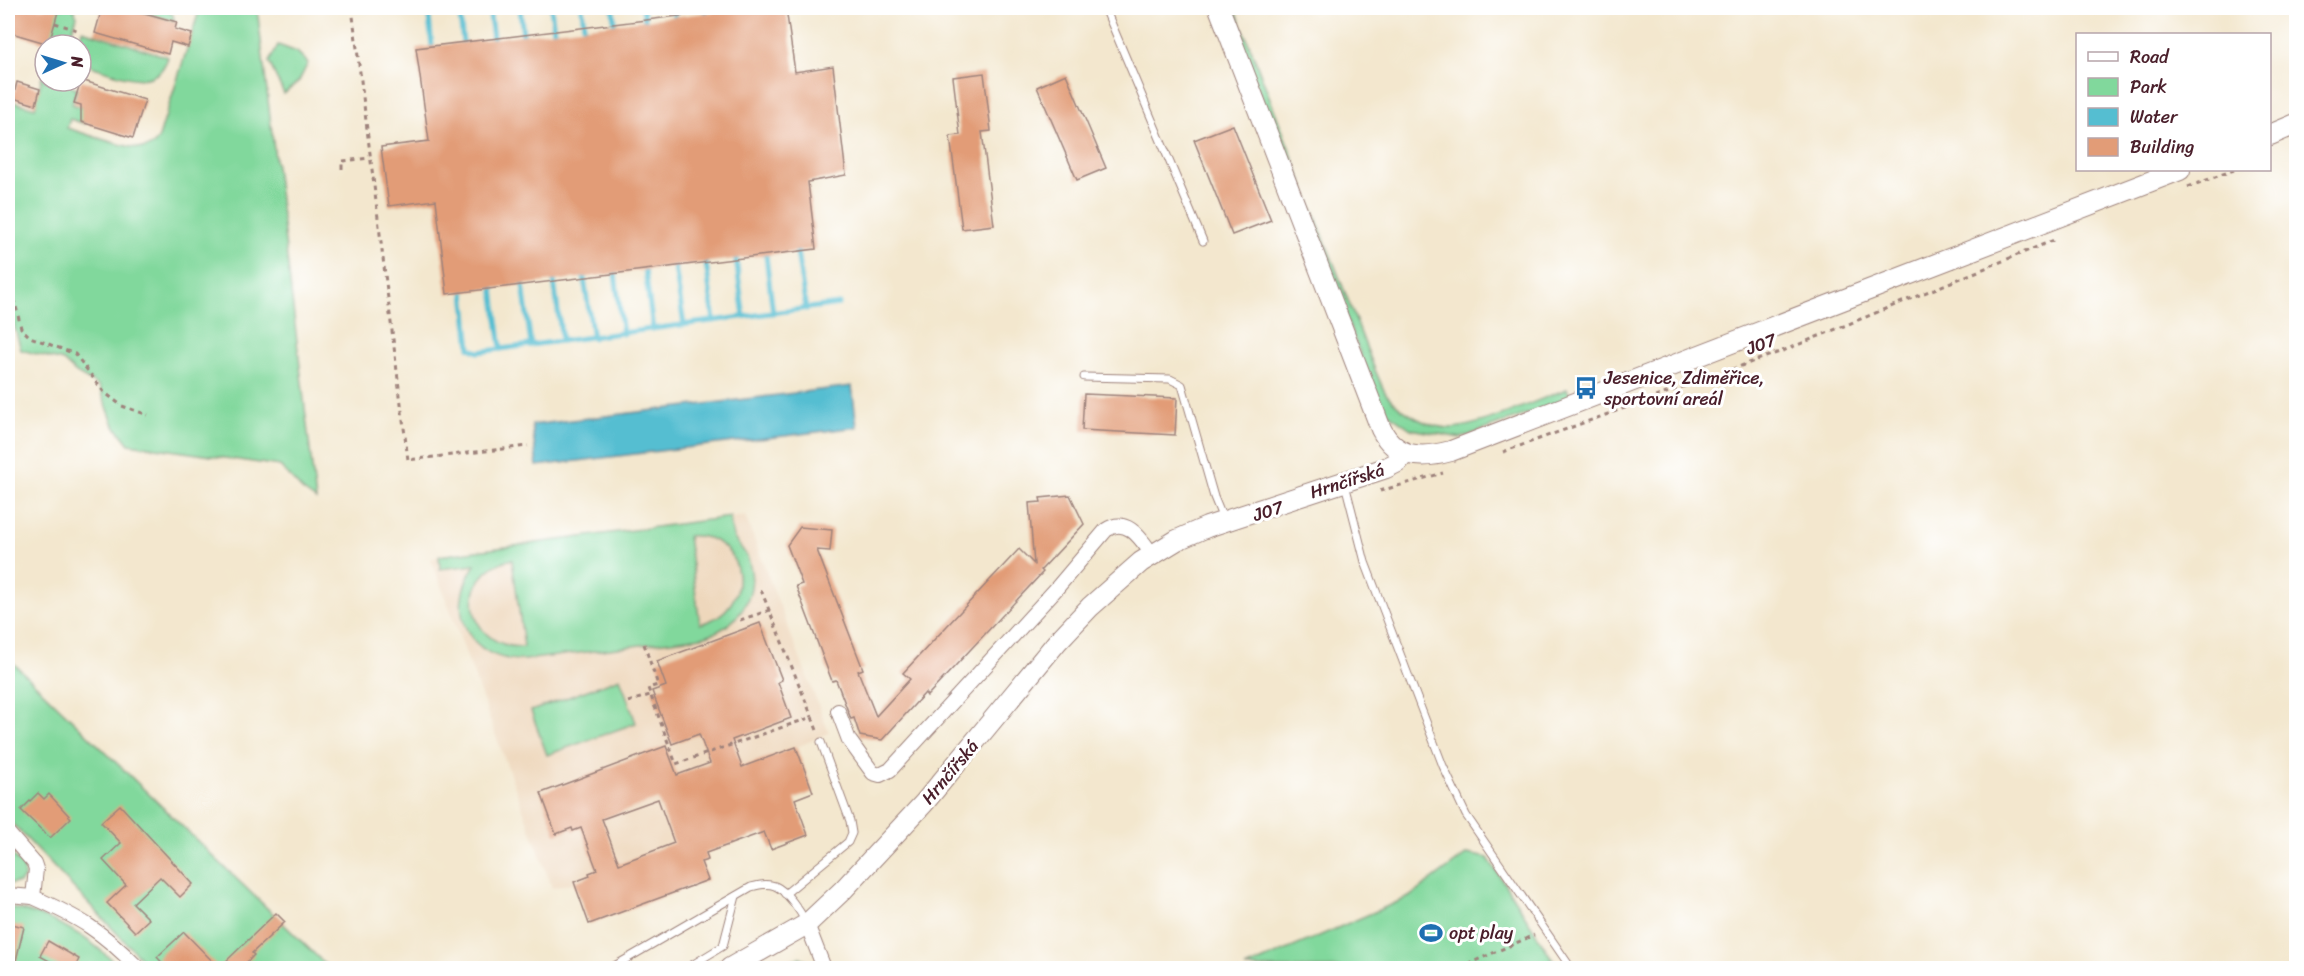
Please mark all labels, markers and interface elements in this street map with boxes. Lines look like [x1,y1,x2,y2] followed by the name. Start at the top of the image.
[33,33,93,93] north arrow
[2076,33,2271,171] legend
[2130,41,2170,73] text: Road
[63,54,92,69] text: N
[2130,71,2167,103] text: Park
[2130,101,2179,133] text: Water
[2130,131,2194,163] text: Building
[1740,323,1782,365] street label: J07
[1603,362,1764,415] place label: Jesenice, Zdiměřice, sportovní areál
[1573,375,1599,401] bus stop icon: Jesenice, Zdiměřice, sportovní areál
[1305,454,1389,508] street label: Hrnčířská
[1248,491,1289,531] street label: J07
[913,732,987,812] street label: Hrnčířská
[1449,917,1514,949] place label: opt play
[1418,920,1444,946] sports icon: opt play

